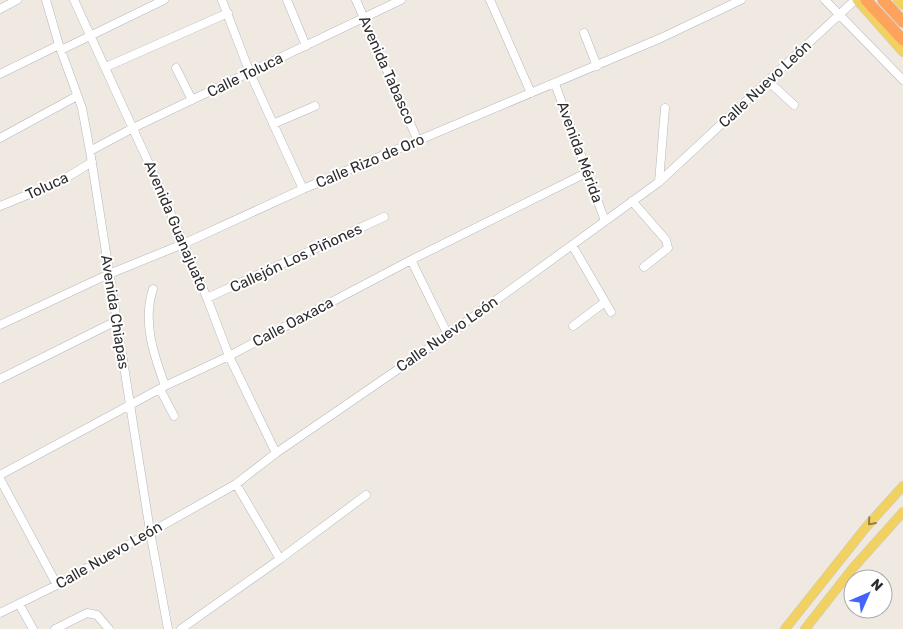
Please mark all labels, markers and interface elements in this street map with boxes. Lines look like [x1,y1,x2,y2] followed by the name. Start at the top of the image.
[355,13,419,127] street label: Avenida Tabasco
[715,37,815,131] street label: Calle Nuevo León
[204,49,286,101] street label: Calle Toluca
[553,99,607,205] street label: Avenida Mérida
[313,130,427,192] street label: Calle Rizo de Oro
[140,158,212,294] street label: Avenida Guanajuato
[23,168,71,204] street label: Toluca
[227,219,365,296] street label: Callejón Los Piñones
[97,254,133,371] street label: Avenida Chiapas
[393,292,501,376] street label: Calle Nuevo León
[250,293,336,351] street label: Calle Oaxaca
[868,516,876,525] one-way arrow
[53,517,165,593] street label: Calle Nuevo León
[843,569,893,619] north arrow
[867,576,886,595] text: N

